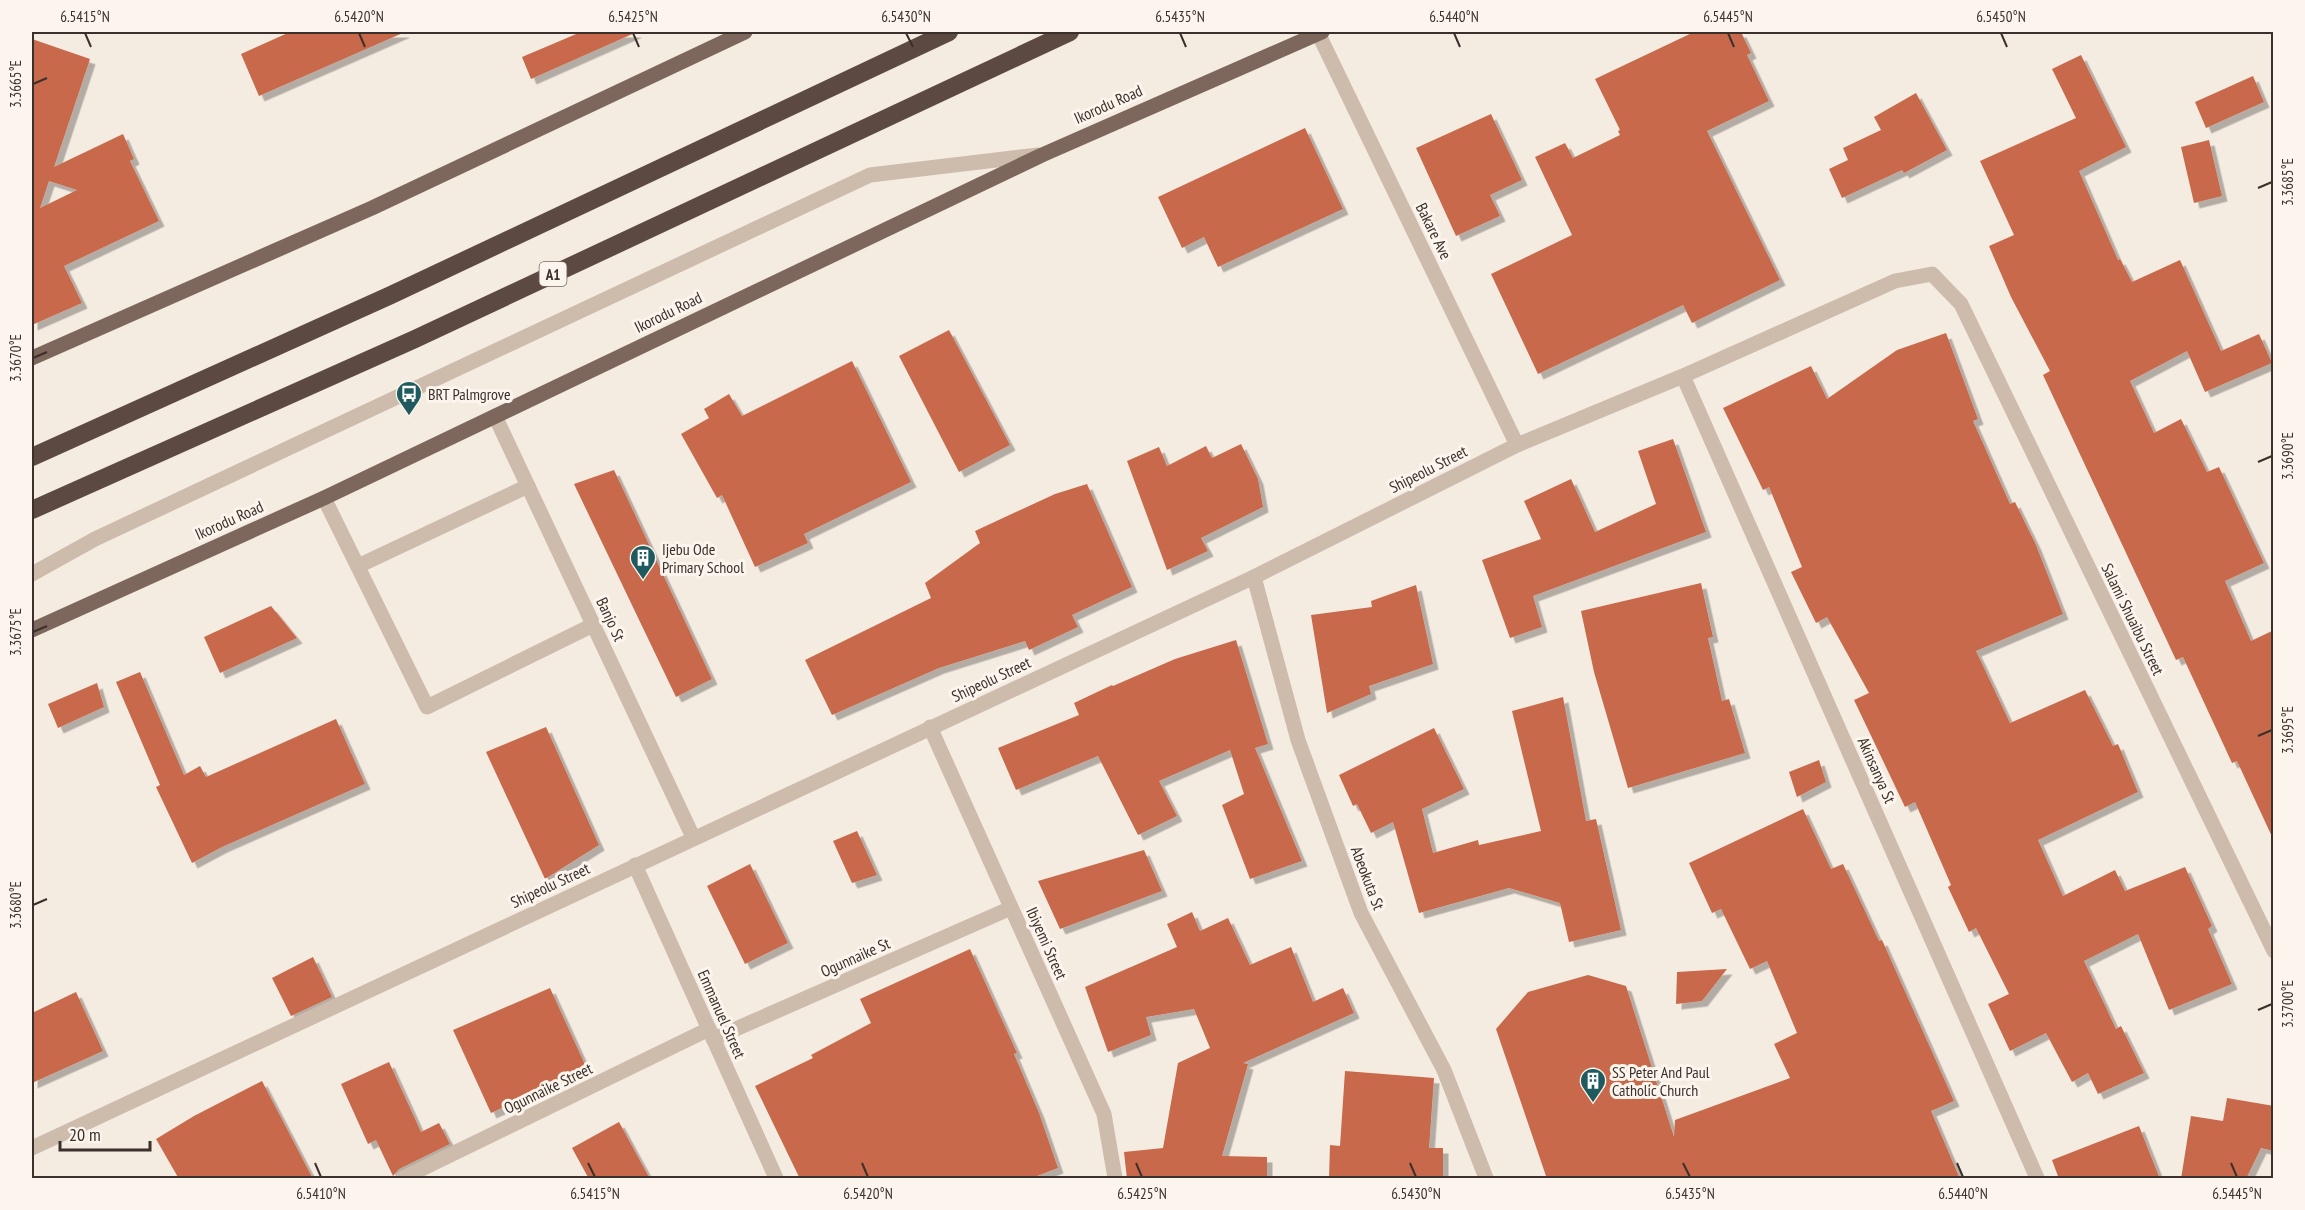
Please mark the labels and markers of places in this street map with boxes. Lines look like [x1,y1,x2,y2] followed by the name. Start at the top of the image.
[394,379,424,417] bus stop icon: BRT Palmgrove
[428,384,511,404] place label: BRT Palmgrove
[662,539,744,577] place label: Ijebu Ode Primary School
[628,543,658,581] building icon: Ijebu Ode Primary School
[1612,1062,1710,1100] place label: SS Peter And Paul Catholic Church
[1578,1066,1608,1104] building icon: SS Peter And Paul Catholic Church

